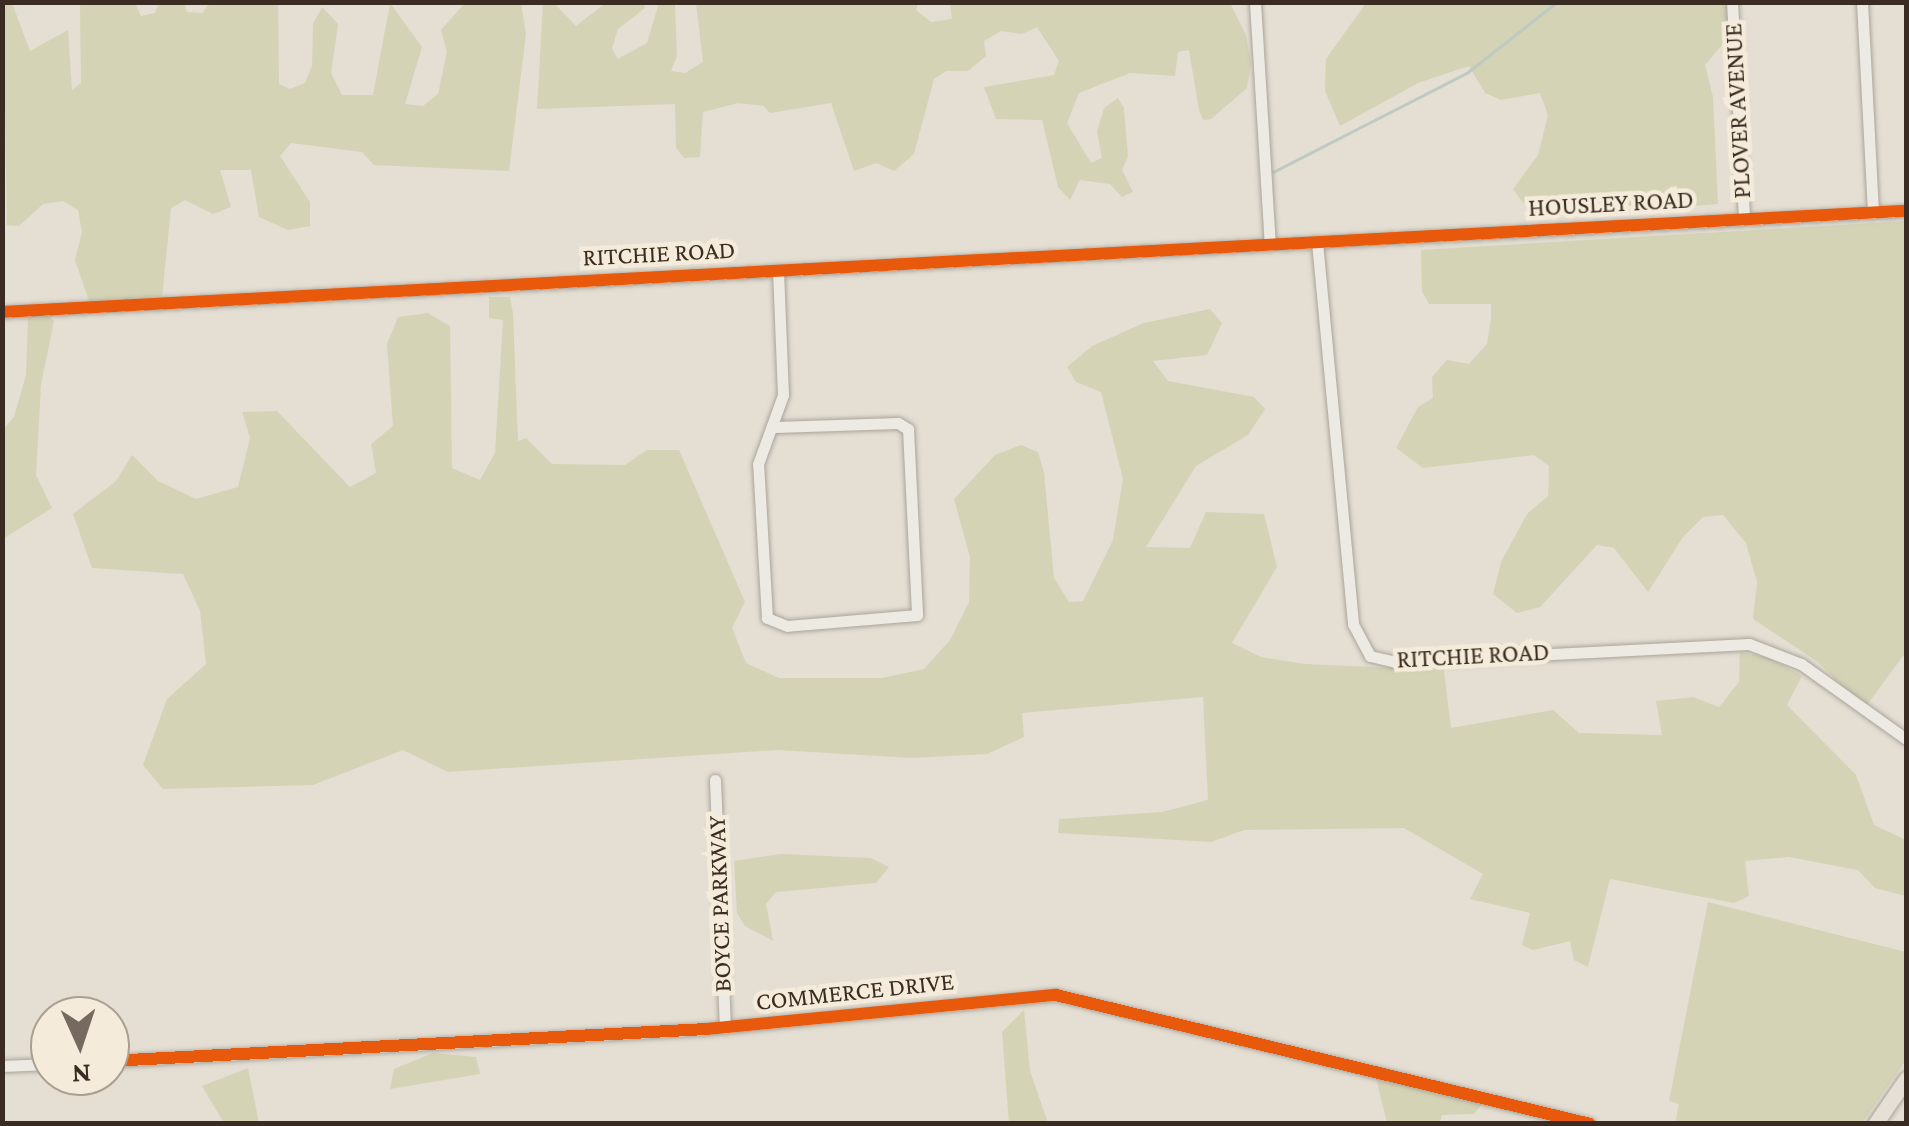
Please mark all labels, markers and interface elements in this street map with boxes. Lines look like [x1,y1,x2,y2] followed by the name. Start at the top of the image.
[1718,23,1758,199] street label: PLOVER AVENUE
[1527,185,1695,223] street label: HOUSLEY ROAD
[582,235,736,273] street label: RITCHIE ROAD
[1396,637,1550,675] street label: RITCHIE ROAD
[702,815,738,993] street label: BOYCE PARKWAY
[754,967,956,1017] street label: COMMERCE DRIVE
[30,996,130,1096] north arrow
[71,1058,92,1090] text: N

